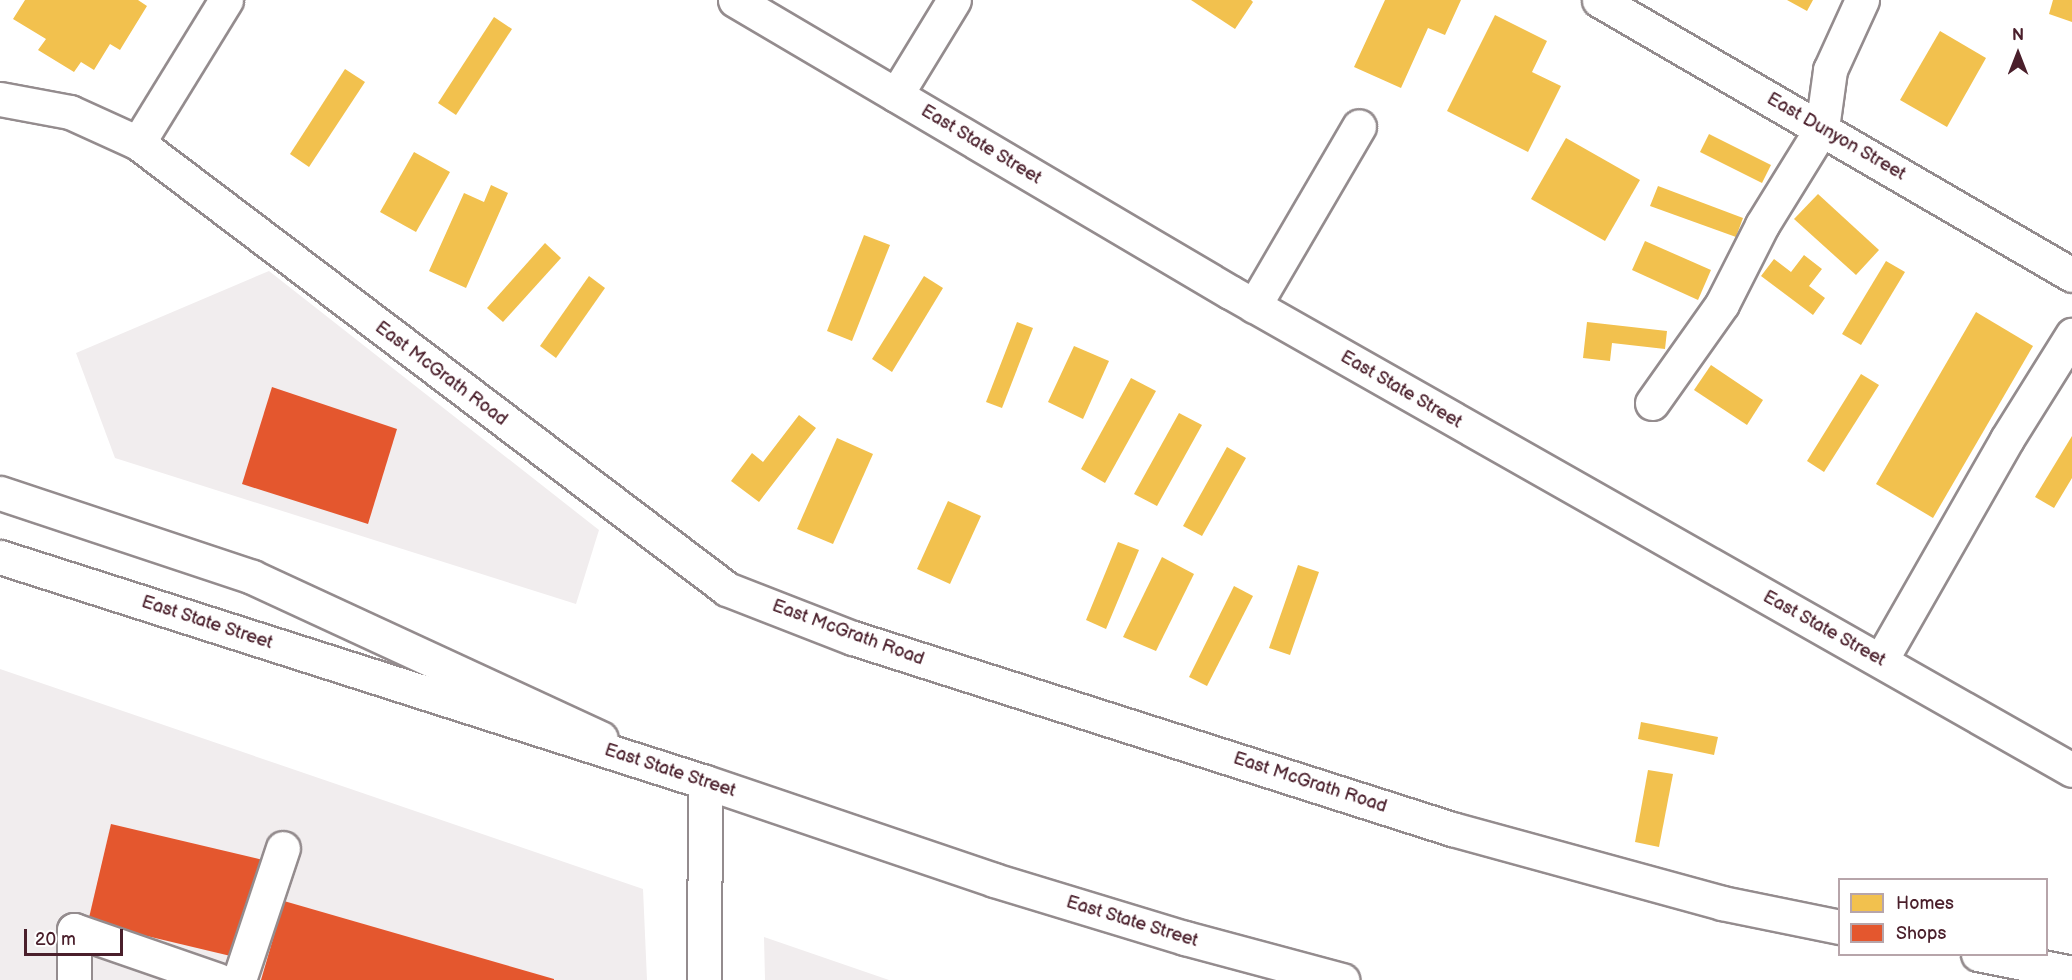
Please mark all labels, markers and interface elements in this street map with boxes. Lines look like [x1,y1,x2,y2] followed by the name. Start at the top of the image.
[1988,24,2048,84] north arrow
[2012,26,2024,45] text: N
[1763,88,1909,186] street label: East Dunyon Street
[917,100,1045,190] street label: East State Street
[371,317,511,431] street label: East McGrath Road
[1336,346,1466,434] street label: East State Street
[1759,586,1889,672] street label: East State Street
[138,592,276,654] street label: East State Street
[769,595,927,671] street label: East McGrath Road
[601,740,739,802] street label: East State Street
[1231,748,1389,818] street label: East McGrath Road
[1838,878,2048,956] legend
[1063,892,1201,952] street label: East State Street
[1896,893,1954,914] text: Homes
[27,917,126,955] scale bar
[1896,923,1946,944] text: Shops
[35,929,76,950] text: 20 m

